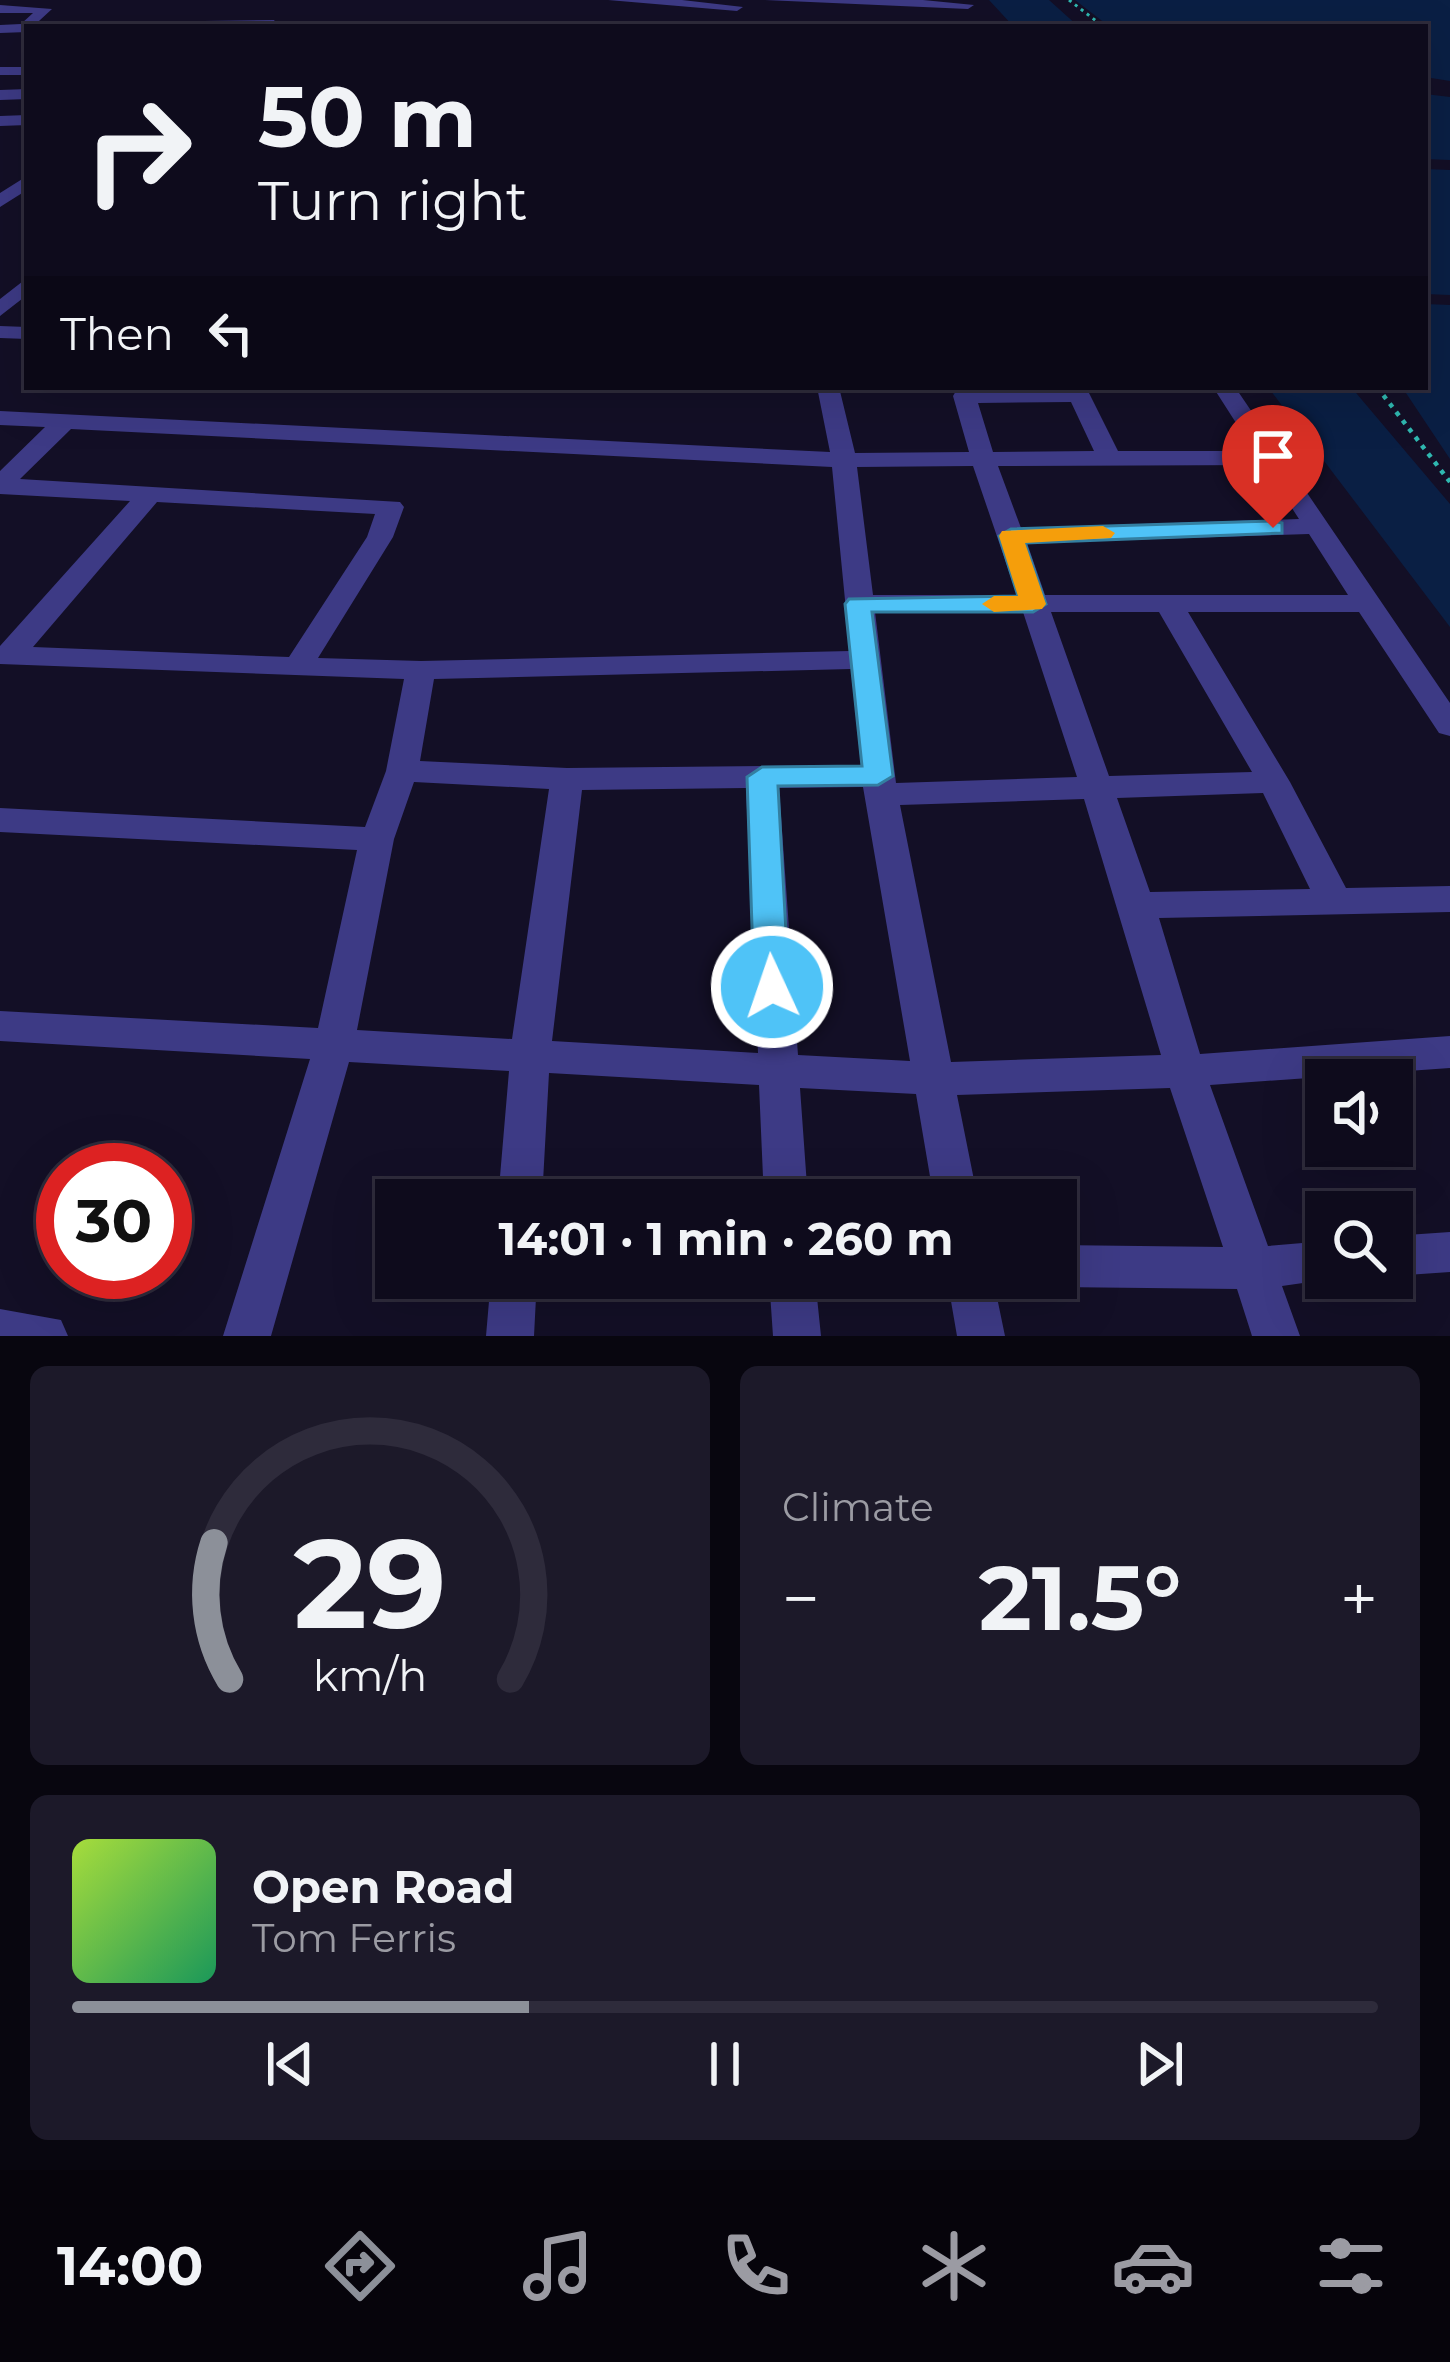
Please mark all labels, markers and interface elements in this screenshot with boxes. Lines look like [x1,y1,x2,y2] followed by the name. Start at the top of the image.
[258,66,477,168] text: 50 m
[60,72,216,228] icon: right
[258,168,528,234] text: Turn right
[198,300,264,366] icon: left
[60,306,174,361] text: Then
[1222,405,1324,528] pin
[1240,423,1306,489] icon: arrive
[709,924,835,1050] position arrow
[1305,1059,1413,1299] map controls
[1305,1059,1413,1167] button: sound
[36,1143,192,1299] speed limit sign: 30
[1305,1191,1413,1299] button: search
[499,1211,953,1266] text: 14:01 · 1 min · 260 m
[782,1483,934,1531] text: Climate
[293,1507,447,1659] text: 29
[979,1543,1181,1653] text: 21.5°
[782,1558,820,1639] text: −
[1340,1558,1378,1639] text: +
[313,1648,427,1701] text: km/h
[252,1859,514,1914] text: Open Road
[252,1914,456,1962] text: Tom Ferris
[257,2031,323,2097] icon: previous
[692,2031,758,2097] icon: pause
[1127,2031,1193,2097] icon: next
[318,2224,402,2308] icon: directions
[516,2224,600,2308] icon: music
[714,2224,798,2308] icon: phone
[912,2224,996,2308] icon: climate
[1111,2224,1195,2308] icon: car
[1309,2224,1393,2308] icon: filters
[57,2233,203,2299] text: 14:00

